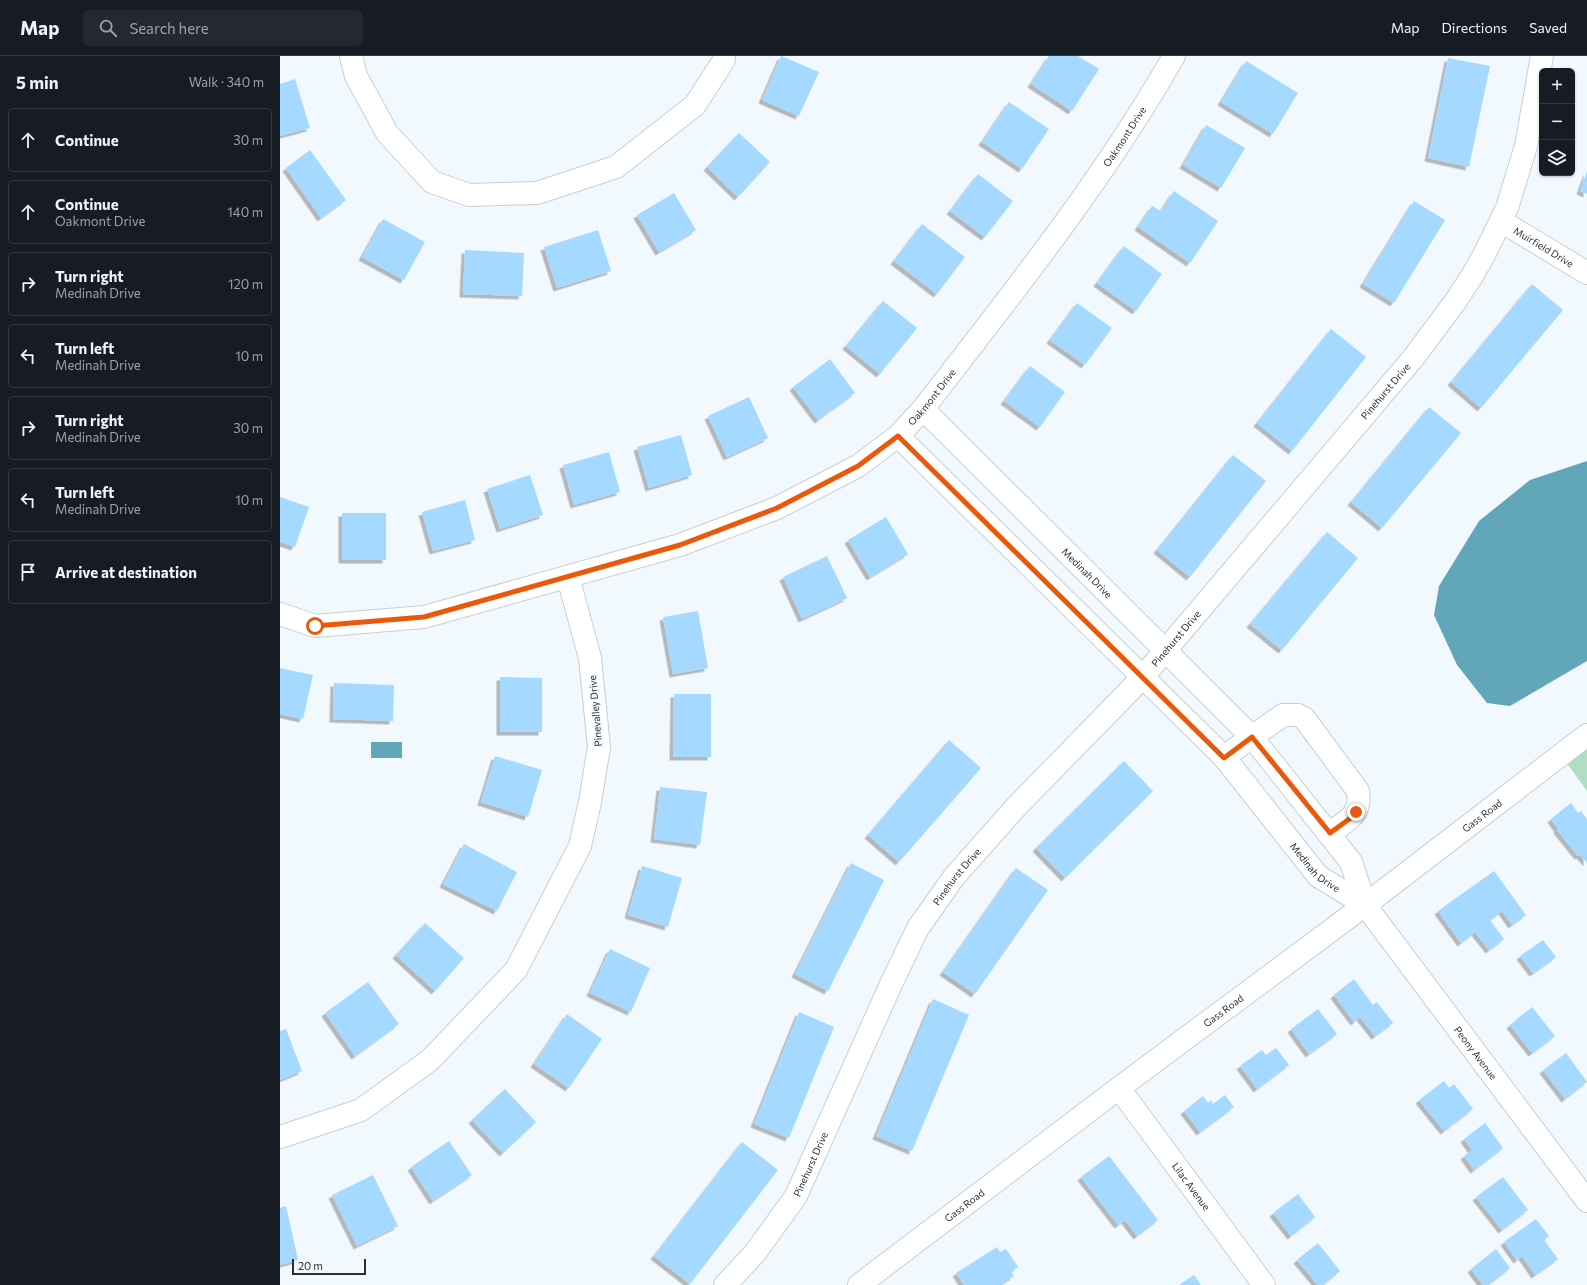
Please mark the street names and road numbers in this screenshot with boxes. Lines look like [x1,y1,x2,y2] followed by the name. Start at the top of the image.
[1100,104,1148,169] street label: Oakmont Drive
[1512,224,1576,270] street label: Muirfield Drive
[1358,360,1412,421] street label: Pinehurst Drive
[905,366,958,428] street label: Oakmont Drive
[1060,545,1115,600] street label: Medinah Drive
[1149,608,1203,669] street label: Pinehurst Drive
[586,675,604,747] street label: Pinevalley Drive
[1460,796,1504,835] street label: Gass Road
[1288,840,1342,894] street label: Medinah Drive
[930,845,983,907] street label: Pinehurst Drive
[1201,992,1246,1029] street label: Gass Road
[1452,1024,1500,1082] street label: Peony Avenue
[791,1130,830,1198] street label: Pinehurst Drive
[1170,1160,1213,1212] street label: Lilac Avenue
[942,1186,987,1224] street label: Gass Road

